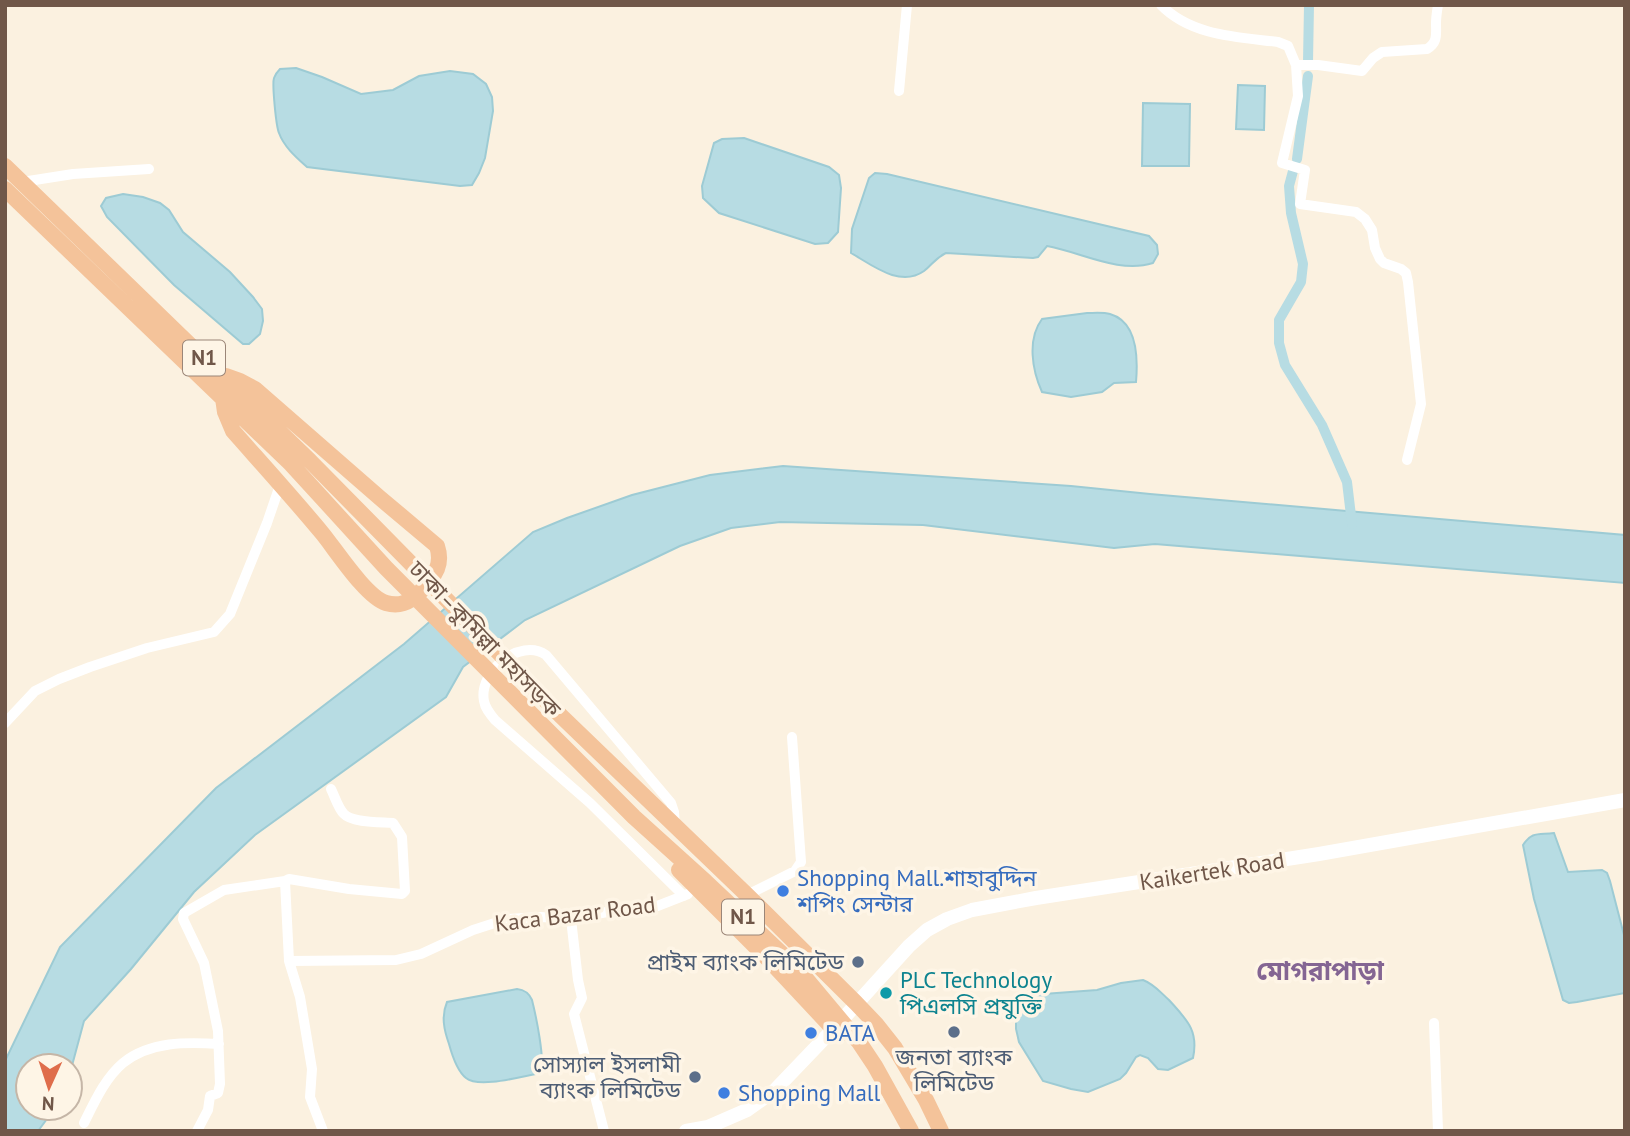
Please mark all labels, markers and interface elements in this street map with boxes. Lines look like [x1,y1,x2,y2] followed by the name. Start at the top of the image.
[183,340,225,376] road number: N1
[402,554,568,723] street label: ঢাকা–কুমিল্লা মহাসড়ক
[1137,845,1286,896] street label: Kaikertek Road
[796,863,1038,918] place label: Shopping Mall.শাহাবুদ্দিন শপিং সেন্টার
[775,883,791,899] marker: Shopping Mall.শাহাবুদ্দিন শপিং সেন্টার
[493,889,657,938] street label: Kaca Bazar Road
[722,900,764,934] road number: N1
[647,947,845,976] place label: প্রাইম ব্যাংক লিমিটেড
[850,954,866,970] marker: প্রাইম ব্যাংক লিমিটেড
[1256,954,1384,987] district label: মোগরাপাড়া
[899,965,1052,1020] place label: PLC Technology পিএলসি প্রযুক্তি
[878,985,894,1001] marker: PLC Technology পিএলসি প্রযুক্তি
[825,1018,876,1047] place label: BATA
[946,1024,962,1040] marker: জনতা ব্যাংক লিমিটেড
[803,1025,819,1041] marker: BATA
[895,1042,1013,1097] place label: জনতা ব্যাংক লিমিটেড
[533,1049,682,1104] place label: সোস্যাল ইসলামী ব্যাংক লিমিটেড
[14,1052,84,1122] north arrow
[687,1069,703,1085] marker: সোস্যাল ইসলামী ব্যাংক লিমিটেড
[738,1078,881,1107] place label: Shopping Mall
[716,1085,732,1101] marker: Shopping Mall
[41,1092,55,1116] text: N

